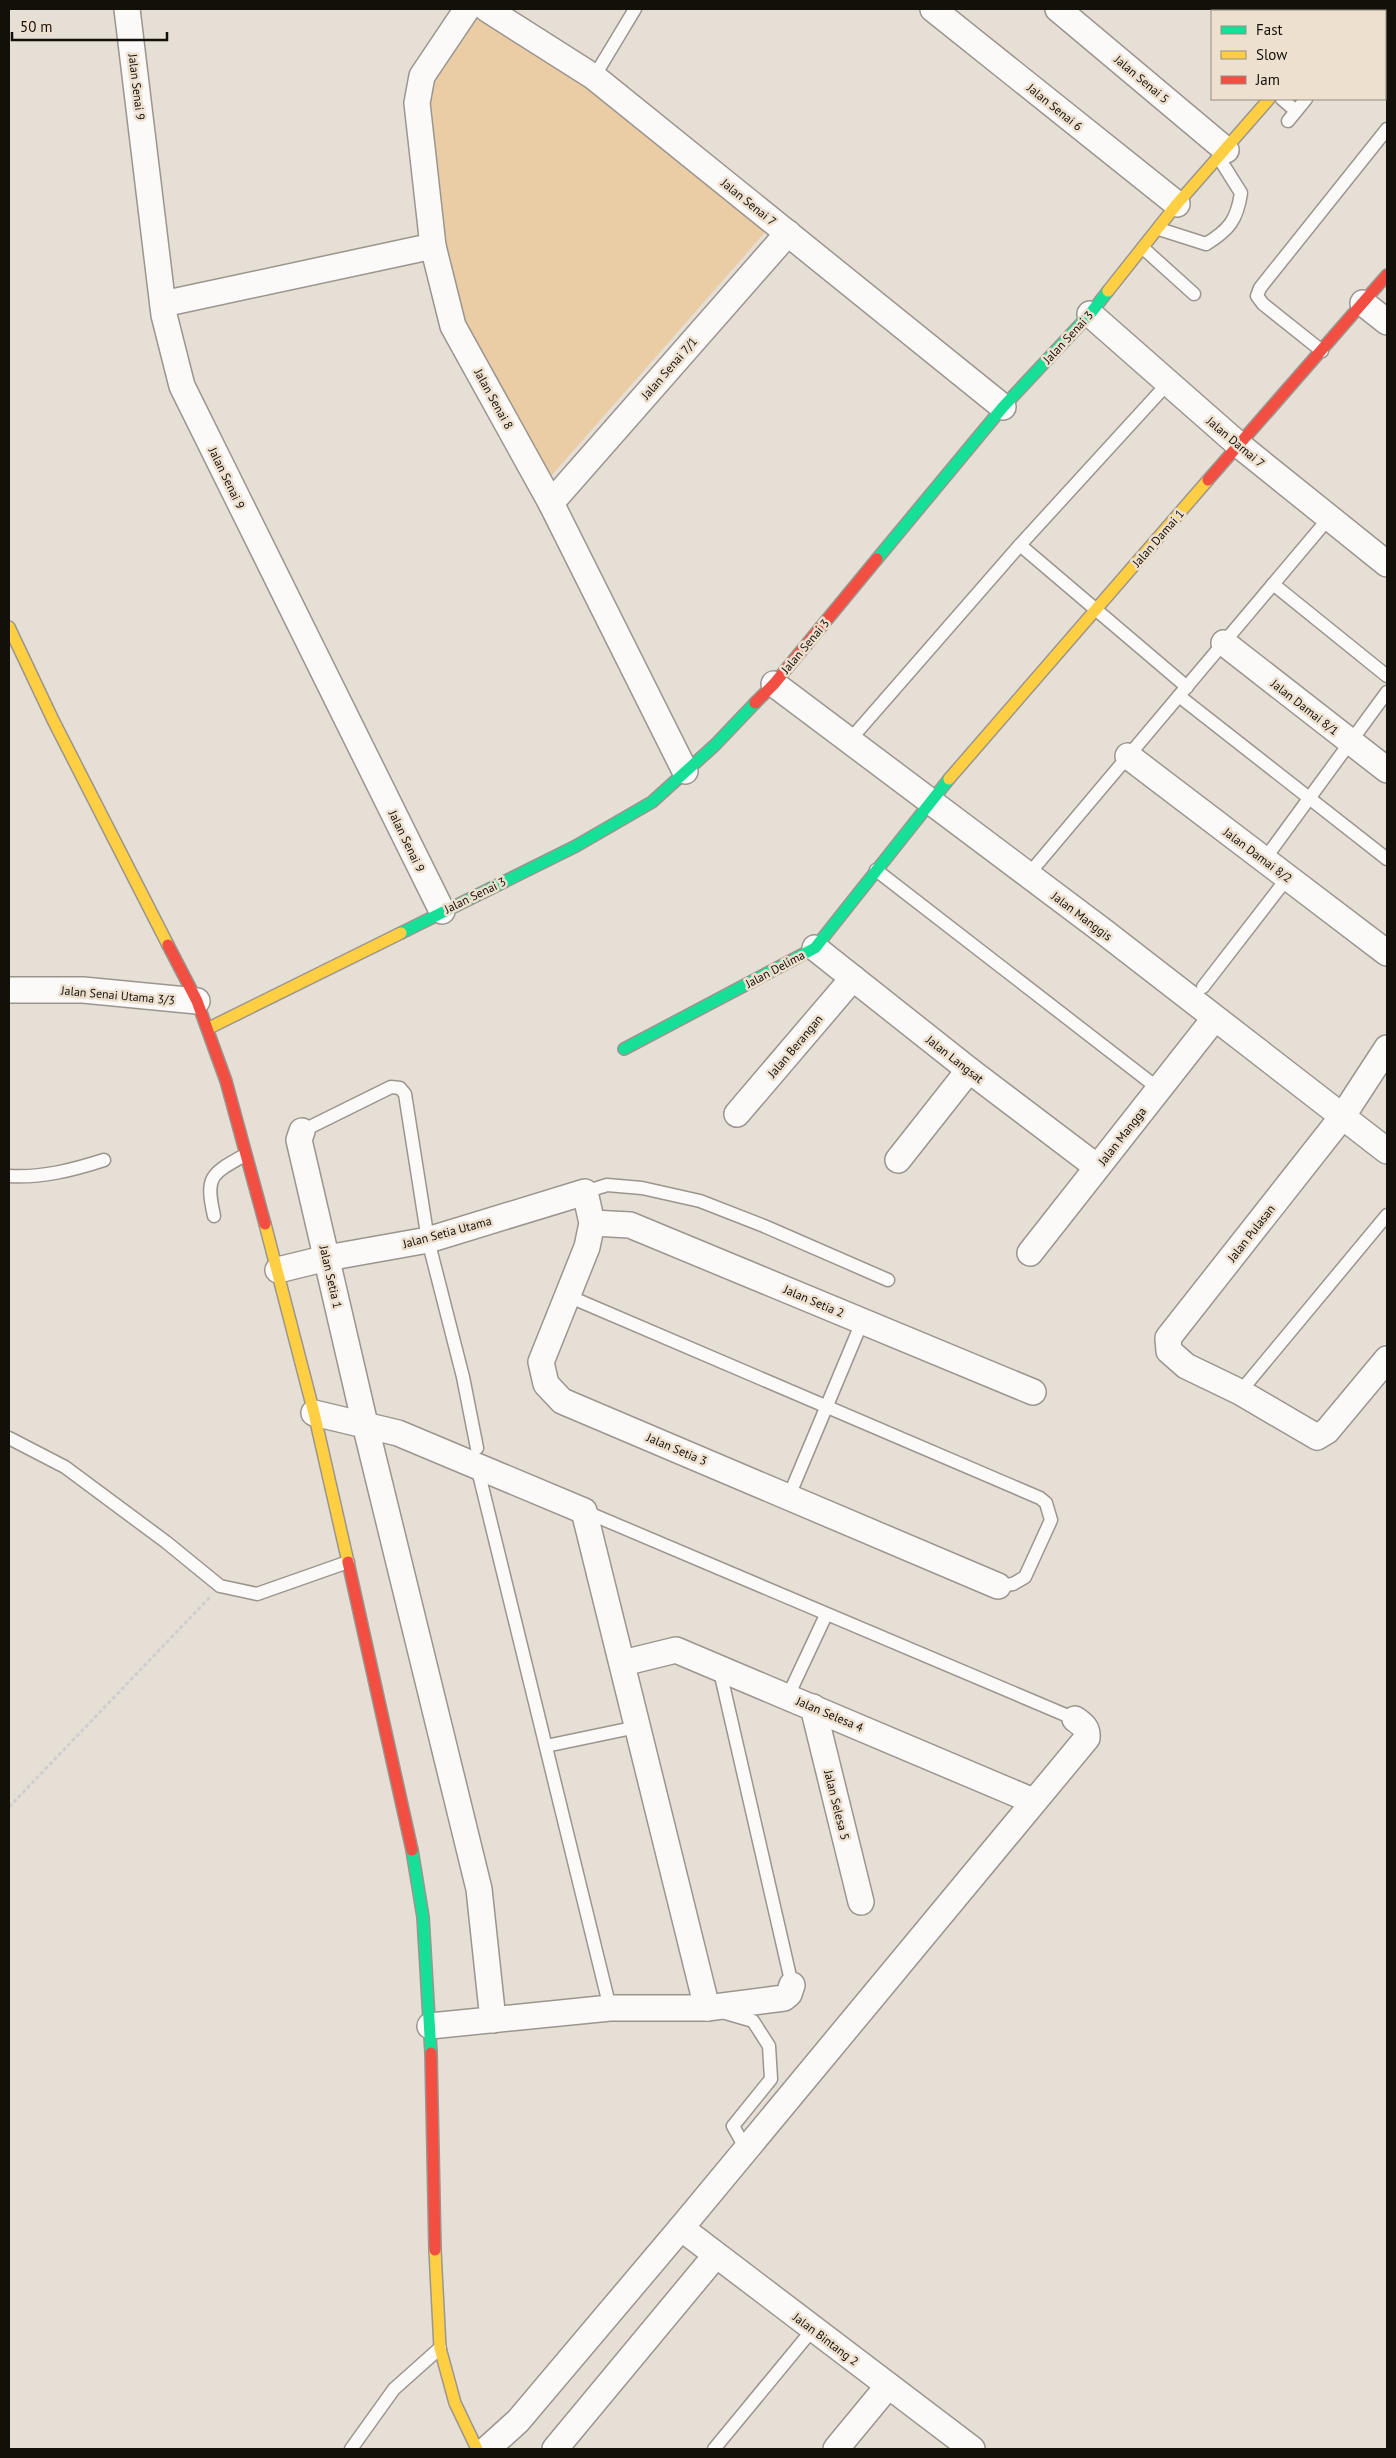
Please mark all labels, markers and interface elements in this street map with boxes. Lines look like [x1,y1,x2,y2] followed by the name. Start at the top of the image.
[12,10,168,42] scale bar
[1211,10,1386,100] legend
[20,17,53,36] text: 50 m
[1256,20,1283,39] text: Fast
[1256,45,1287,64] text: Slow
[1111,51,1172,106] street label: Jalan Senai 5
[125,52,149,121] street label: Jalan Senai 9
[1255,70,1280,89] text: Jam
[1024,80,1086,134] street label: Jalan Senai 6
[718,175,780,229] street label: Jalan Senai 7
[1039,308,1096,367] street label: Jalan Senai 3
[637,334,700,403] street label: Jalan Senai 7/1
[471,365,517,432] street label: Jalan Senai 8
[1203,413,1268,471] street label: Jalan Damai 7
[205,444,248,511] street label: Jalan Senai 9
[1128,506,1187,571] street label: Jalan Damai 1
[777,616,832,677] street label: Jalan Senai 3
[1267,675,1342,738] street label: Jalan Damai 8/1
[385,807,428,874] street label: Jalan Senai 9
[1220,824,1295,886] street label: Jalan Damai 8/2
[441,874,508,917] street label: Jalan Senai 3
[1048,888,1115,944] street label: Jalan Manggis
[742,947,807,991] street label: Jalan Delima
[59,982,176,1007] street label: Jalan Senai Utama 3/3
[764,1012,826,1081] street label: Jalan Berangan
[923,1031,987,1086] street label: Jalan Langsat
[1094,1104,1149,1169] street label: Jalan Mangga
[1223,1201,1278,1265] street label: Jalan Pulasan
[400,1213,493,1251] street label: Jalan Setia Utama
[316,1243,346,1310] street label: Jalan Setia 1
[781,1281,846,1320] street label: Jalan Setia 2
[644,1429,709,1468] street label: Jalan Setia 3
[793,1693,866,1735] street label: Jalan Selesa 4
[821,1768,853,1842] street label: Jalan Selesa 5
[789,2309,862,2369] street label: Jalan Bintang 2

